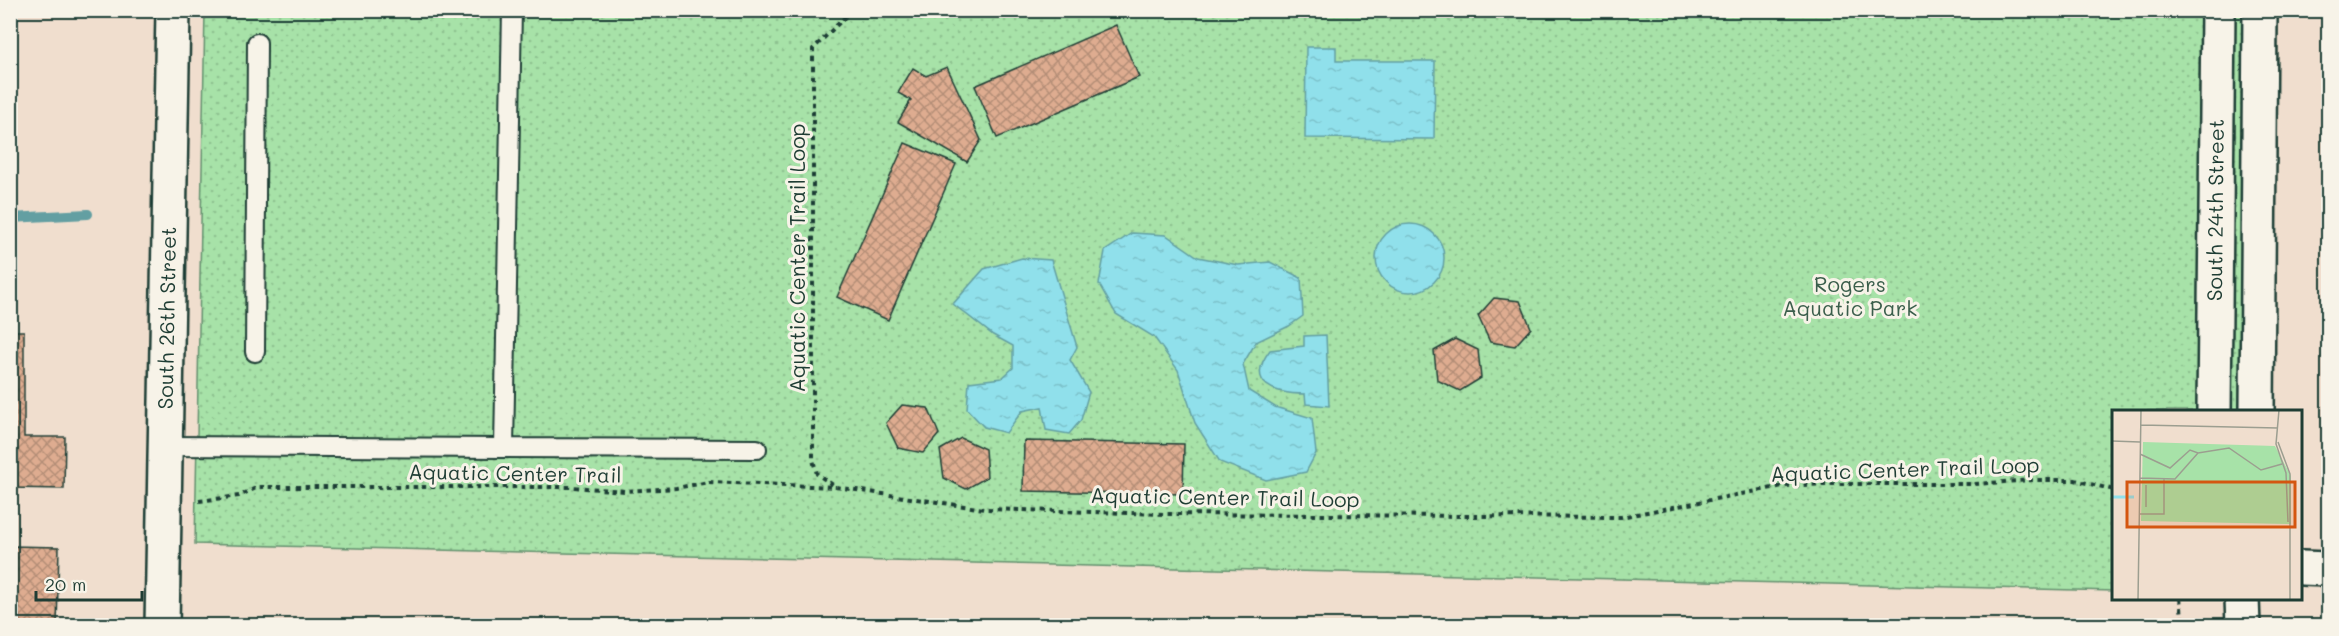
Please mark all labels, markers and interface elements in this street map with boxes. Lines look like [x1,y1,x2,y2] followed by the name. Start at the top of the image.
[2200,119,2229,301] street label: South 24th Street
[783,123,810,393] street label: Aquatic Center Trail Loop
[151,226,181,410] street label: South 26th Street
[1783,270,1917,321] park label: Rogers Aquatic Park
[2112,410,2303,600] inset map
[1770,450,2040,487] street label: Aquatic Center Trail Loop
[408,457,622,488] street label: Aquatic Center Trail
[1090,481,1360,512] street label: Aquatic Center Trail Loop
[36,564,142,602] scale bar
[45,572,86,596] text: 20 m

